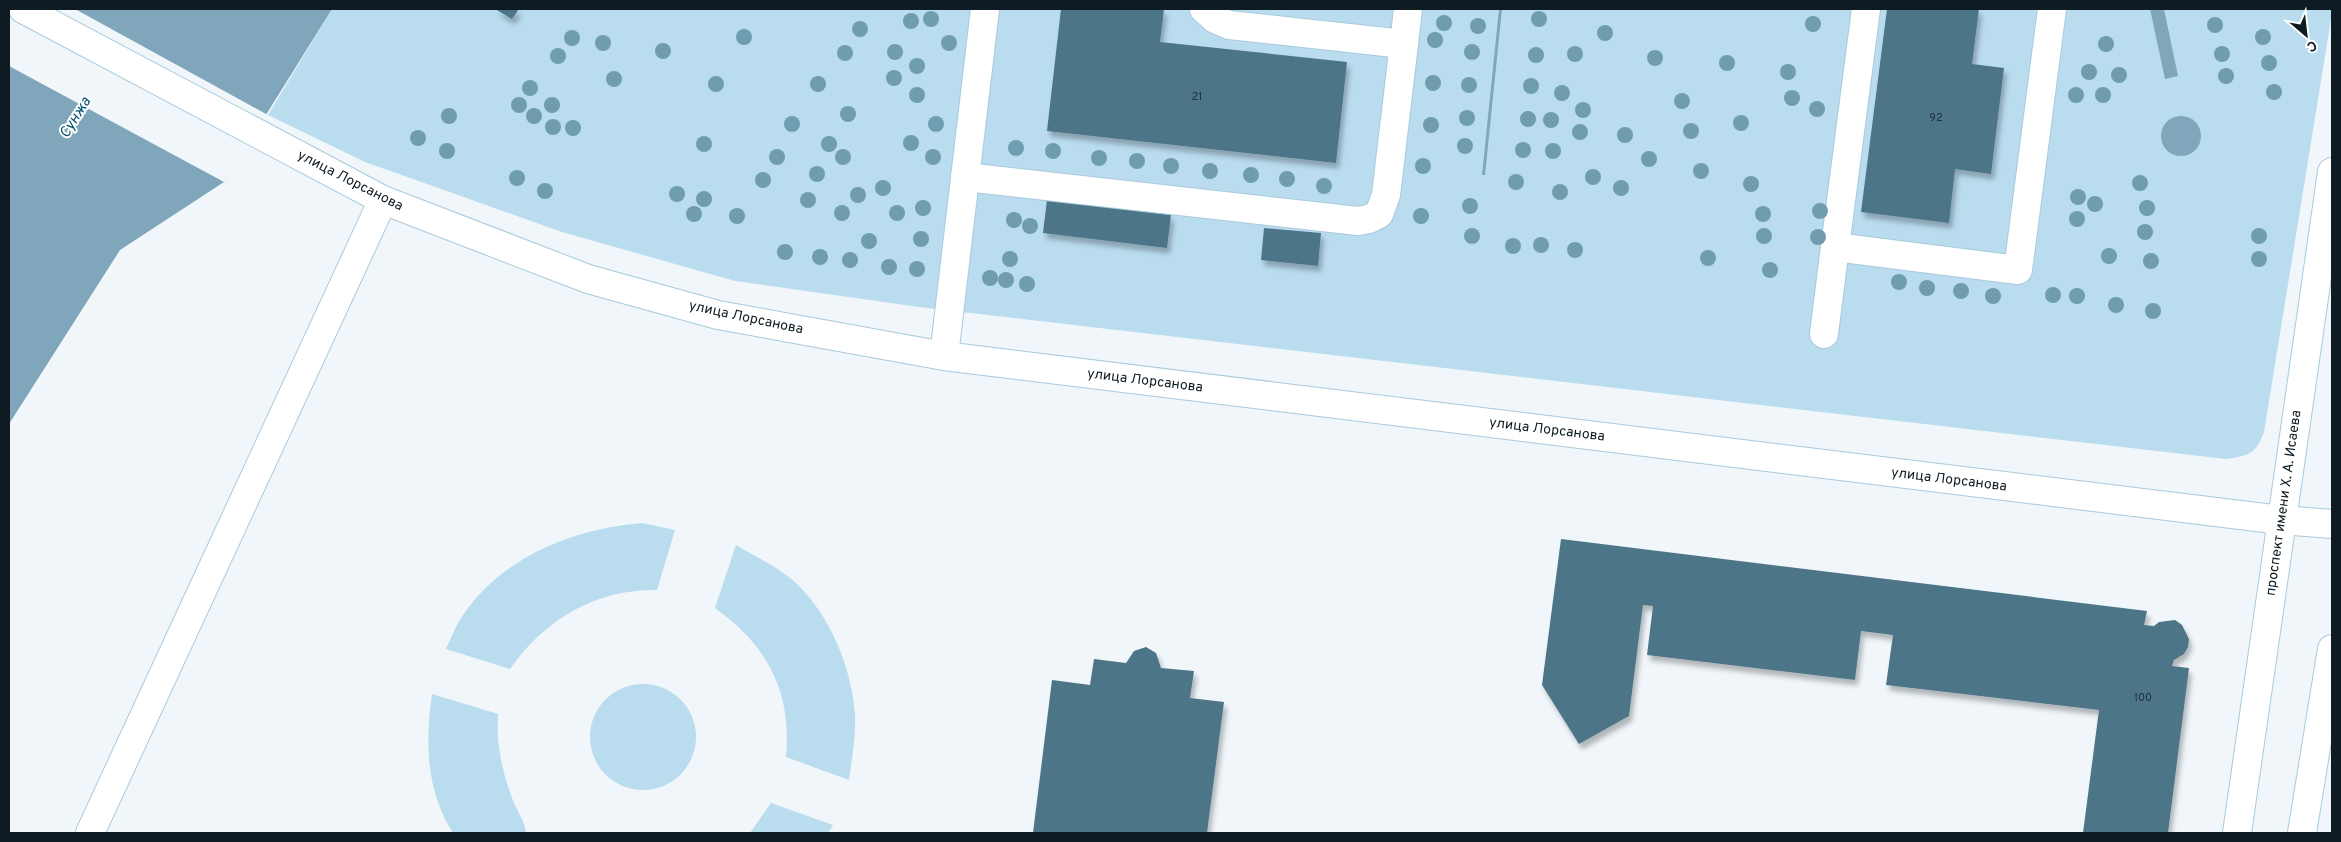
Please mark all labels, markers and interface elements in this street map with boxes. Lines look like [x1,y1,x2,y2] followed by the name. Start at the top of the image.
[2281,10,2331,60] north arrow
[2303,36,2319,55] text: С
[1192,90,1202,104] house number: 21
[56,94,96,142] water label: Сунжа
[1929,111,1943,125] house number: 92
[294,147,406,215] street label: улица Лорсанова
[687,298,805,338] street label: улица Лорсанова
[1086,365,1204,397] street label: улица Лорсанова
[2263,409,2305,597] street label: проспект имени Х. А. Исаева
[1488,414,1606,446] street label: улица Лорсанова
[1890,464,2008,496] street label: улица Лорсанова
[2134,691,2152,705] house number: 100

